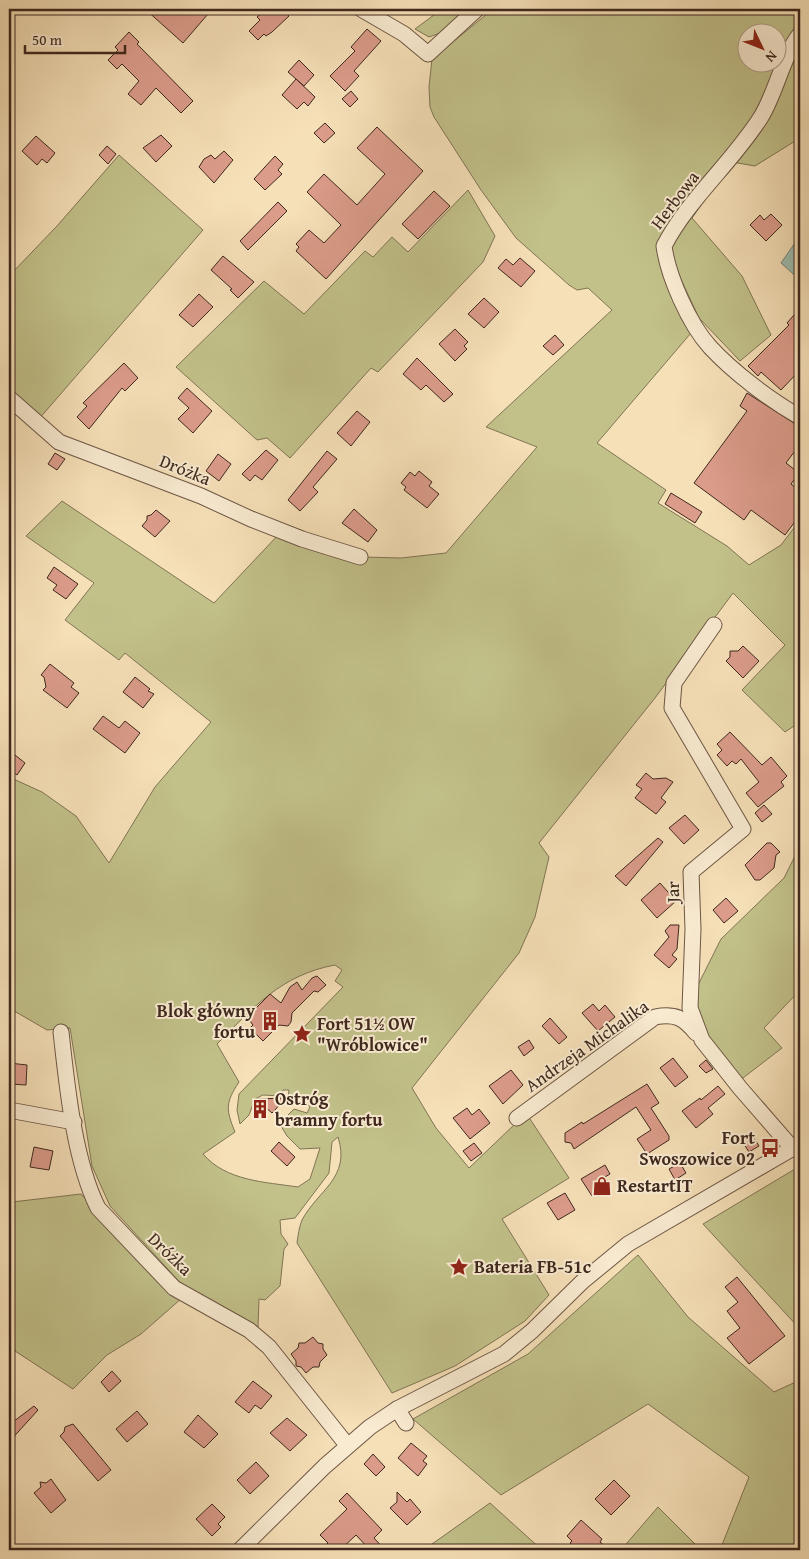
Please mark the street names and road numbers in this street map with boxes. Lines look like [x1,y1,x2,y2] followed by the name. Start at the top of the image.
[644,164,706,235] street label: Herbowa
[156,447,215,492] street label: Dróżka
[659,880,686,905] street label: Jar
[519,993,654,1098] street label: Andrzeja Michalika
[142,1225,199,1282] street label: Dróżka

